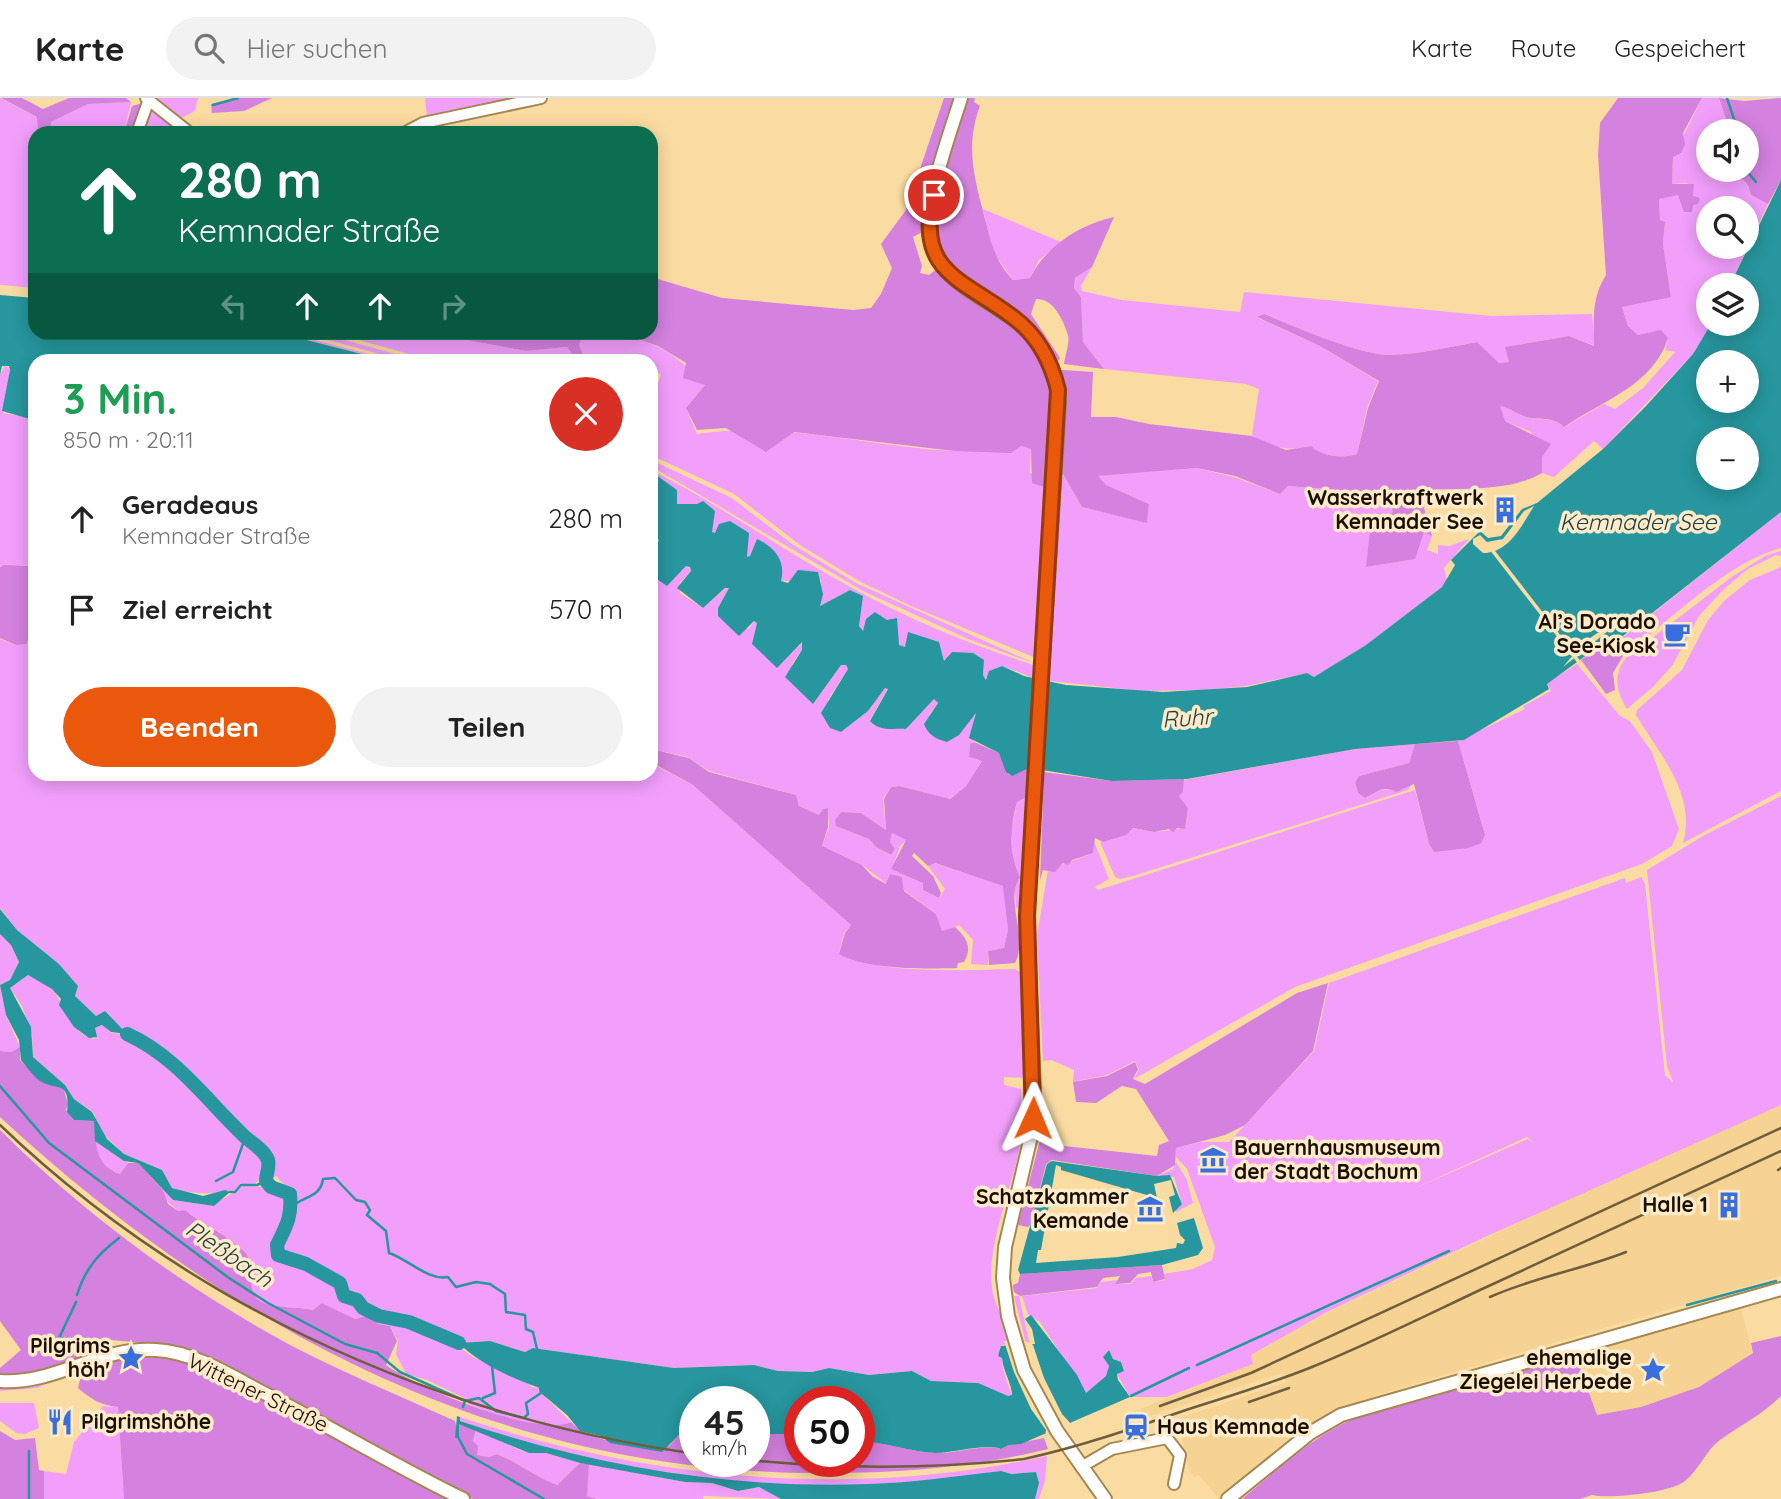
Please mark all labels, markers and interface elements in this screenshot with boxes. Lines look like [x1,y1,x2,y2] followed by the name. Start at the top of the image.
[166,17,656,80] search box
[35,28,124,69] text: Karte
[190,29,228,67] icon: search
[246,32,388,65] text: Hier suchen
[1411,33,1473,63] text: Karte
[1511,33,1576,63] text: Route
[1614,33,1746,63] text: Gespeichert
[1696,119,1759,490] map controls
[1696,119,1759,182] button: sound
[178,149,322,210] text: 280 m
[63,154,154,245] icon: ahead
[904,165,964,225] pin
[915,176,953,214] icon: arrive
[1696,196,1759,259] button: search
[178,210,440,250] text: Kemnader Straße
[1696,273,1759,336] button: layers
[215,287,253,325] icon: left
[288,287,326,325] icon: ahead
[361,287,399,325] icon: ahead
[434,287,472,325] icon: right
[1696,350,1759,413] button: +
[63,372,177,425] text: 3 Min.
[549,377,623,451] button: close
[63,425,194,454] text: 850 m · 20:11
[1696,427,1759,490] button: −
[1307,484,1484,534] place label: Wasserkraftwerk Kemnader See
[122,488,258,521] text: Geradeaus
[1490,495,1520,525] building icon: Wasserkraftwerk Kemnader See
[63,500,101,538] icon: ahead
[548,502,623,535] text: 280 m
[1559,507,1718,536] water label: Kemnader See
[122,521,311,550] text: Kemnader Straße
[63,591,101,629] icon: arrive
[122,593,273,626] text: Ziel erreicht
[549,593,623,626] text: 570 m
[1539,608,1656,658] place label: Al’s Dorado See-Kiosk
[1662,619,1692,649] cafe icon: Al’s Dorado See-Kiosk
[63,687,336,767] button: Beenden
[350,687,623,767] button: Teilen
[1161,701,1216,734] water label: Ruhr
[996,1081,1070,1155] position arrow
[1234,1134,1441,1184] place label: Bauernhausmuseum der Stadt Bochum
[1198,1145,1228,1175] museum icon: Bauernhausmuseum der Stadt Bochum
[976,1183,1129,1233] place label: Schatzkammer Kemande
[1714,1190,1744,1220] building icon: Halle 1
[1642,1191,1708,1217] place label: Halle 1
[1135,1194,1165,1224] museum icon: Schatzkammer Kemande
[180,1214,279,1294] water label: Pleßbach
[30,1332,110,1382] place label: Pilgrims höh'
[116,1343,146,1373] place icon: Pilgrims höh'
[1459,1344,1632,1394] place label: ehemalige Ziegelei Herbede
[184,1347,333,1437] street label: Wittener Straße
[1638,1355,1668,1385] place icon: ehemalige Ziegelei Herbede
[784,1386,875,1477] speed limit sign: 50
[704,1400,745,1444] text: 45
[45,1407,75,1437] restaurant icon: Pilgrimshöhe
[81,1408,211,1434] place label: Pilgrimshöhe
[1121,1412,1151,1442] station icon: Haus Kemnade
[1157,1413,1310,1439] place label: Haus Kemnade
[702,1437,747,1460] text: km/h

